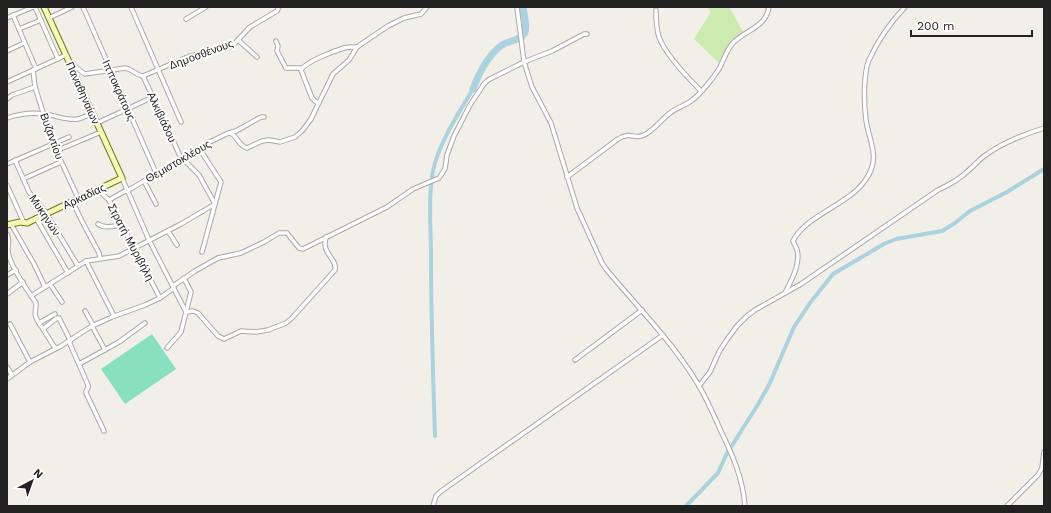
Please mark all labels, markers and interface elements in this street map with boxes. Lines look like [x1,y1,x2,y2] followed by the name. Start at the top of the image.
[911,12,1032,38] scale bar
[917,19,954,33] text: 200 m
[167,37,235,72] street label: Δημοσθένους
[99,58,138,123] street label: Ιπποκράτους
[63,60,102,127] street label: Παναθηναίων
[144,90,179,145] street label: Αλκιβιάδου
[37,111,66,161] street label: Βυζαντίου
[143,138,213,185] street label: Θεμιστοκλέους
[61,181,108,212] street label: Αρκαδίας
[26,192,63,239] street label: Μυκηνών
[105,201,156,283] street label: Στρατή Μυριβήλη
[12,461,52,501] north arrow
[31,466,46,481] text: N

